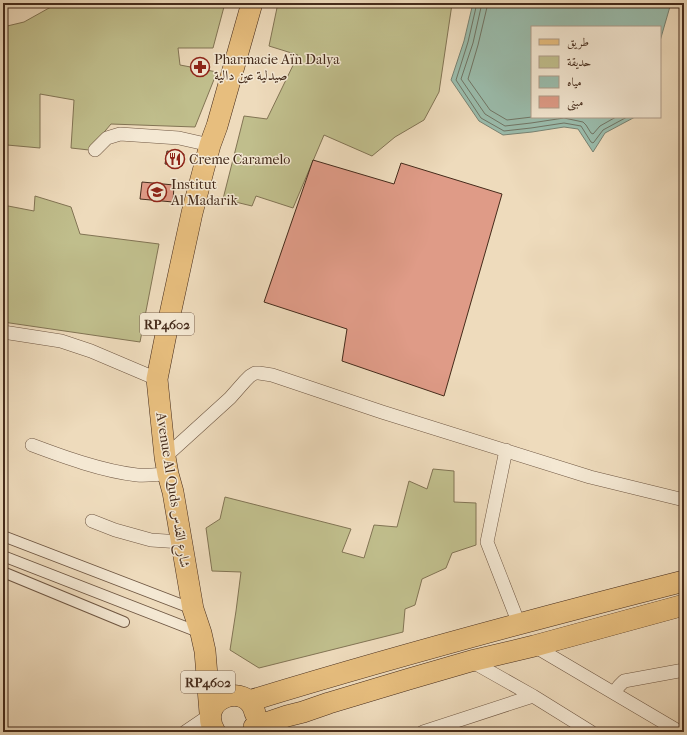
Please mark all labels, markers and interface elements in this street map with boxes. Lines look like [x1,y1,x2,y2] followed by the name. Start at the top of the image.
[531,26,661,118] legend
[567,35,589,50] text: طريق
[214,51,340,84] place label: Pharmacie Aïn Dalya صيدلية عين دالية
[567,55,591,70] text: حديقة
[189,56,211,78] pharmacy icon: Pharmacie Aïn Dalya صيدلية عين دالية
[567,75,582,89] text: مياه
[567,95,583,111] text: مبنى
[164,148,186,170] restaurant icon: Creme Caramelo
[189,151,290,168] place label: Creme Caramelo
[170,176,238,209] place label: Institut Al Madarik
[146,181,168,203] school or university icon: Institut Al Madarik
[140,313,194,335] road number: RP4602
[149,410,194,569] street label: Avenue Al Quds شارع القدس
[181,671,235,693] road number: RP4602

